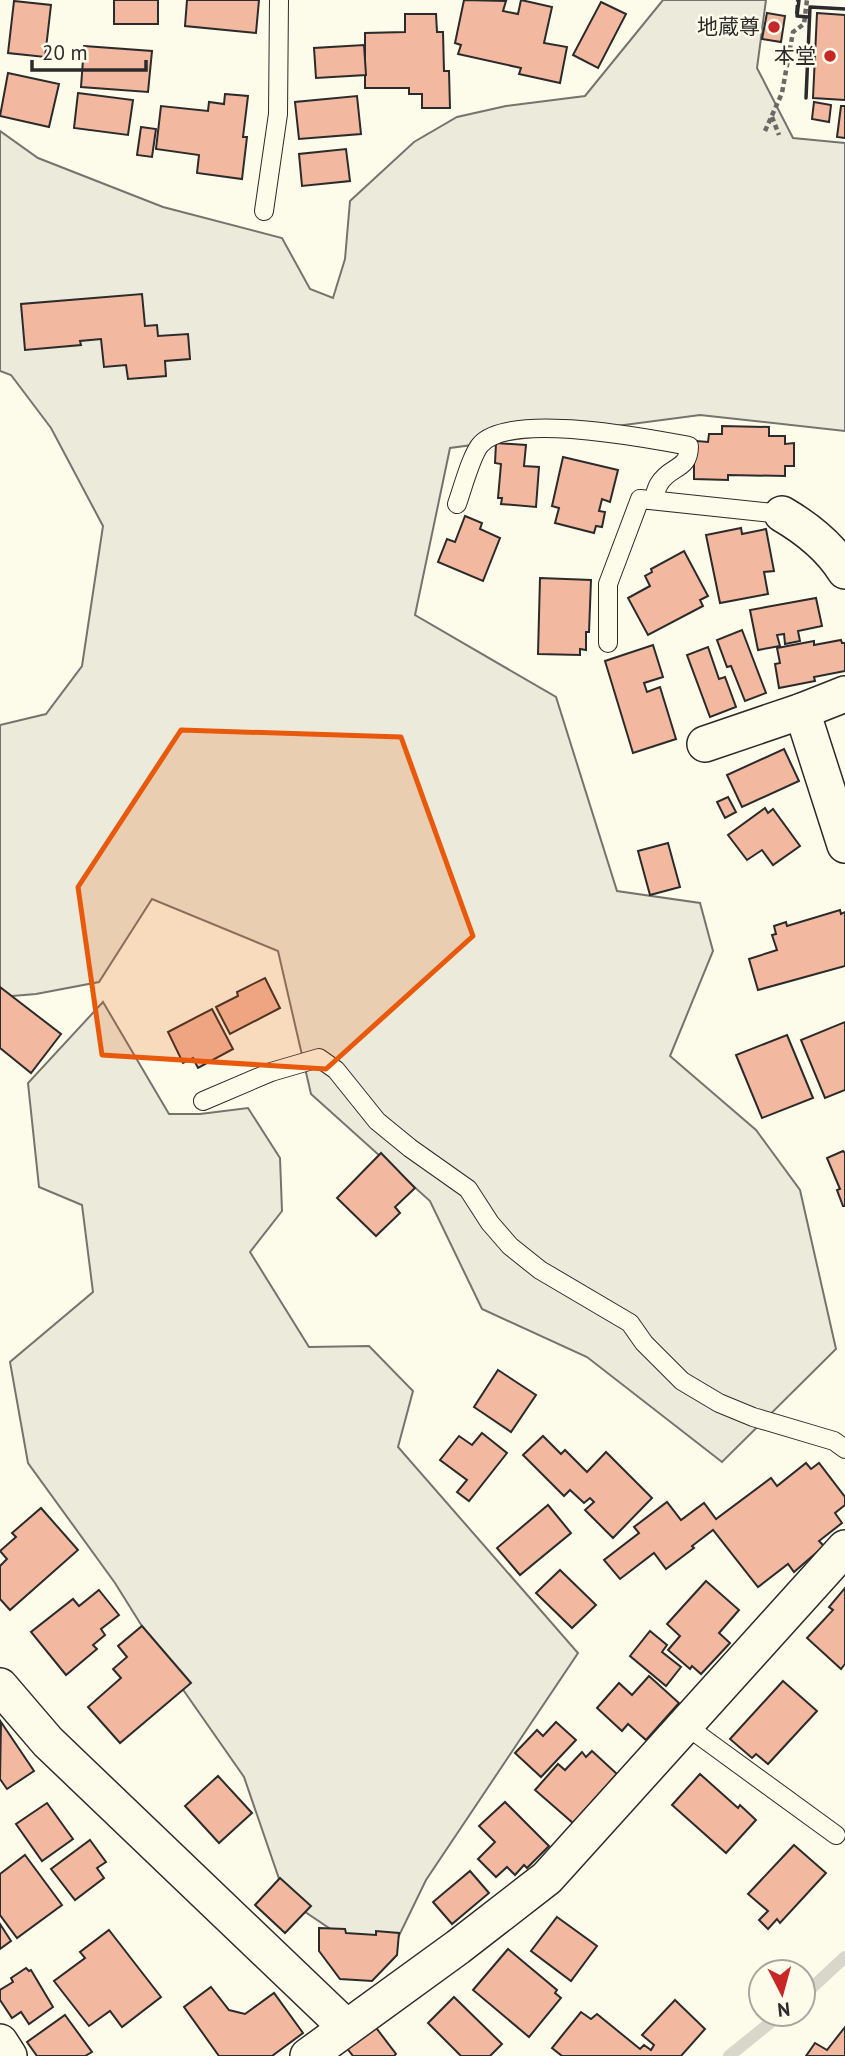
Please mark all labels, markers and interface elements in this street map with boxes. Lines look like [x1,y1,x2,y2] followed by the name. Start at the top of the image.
[697,13,760,40] place label: 地蔵尊
[766,19,782,35] marker: 地蔵尊
[32,28,145,72] scale bar
[42,39,88,66] text: 20 m
[774,42,816,69] place label: 本堂
[822,48,838,64] marker: 本堂
[747,1958,817,2028] north arrow
[776,1997,791,2022] text: N

